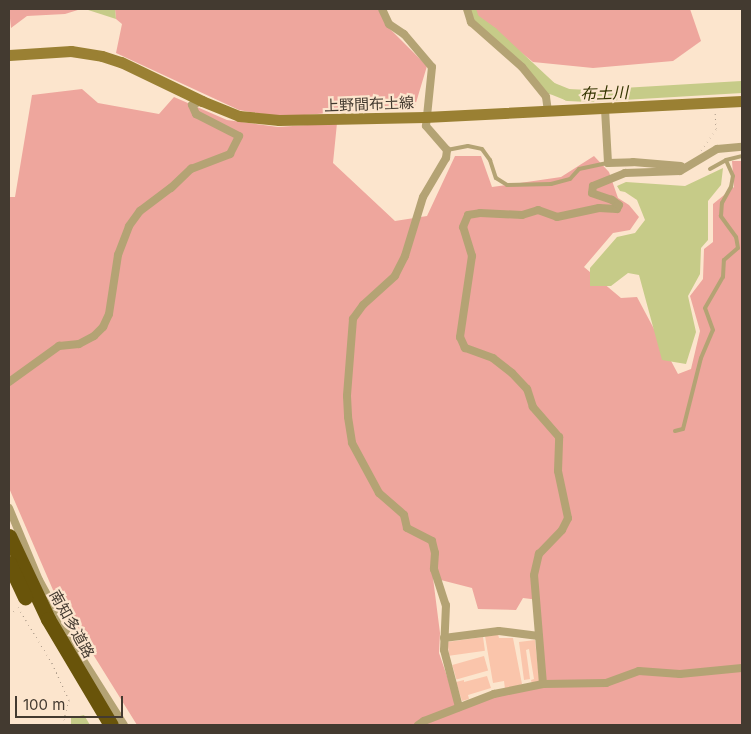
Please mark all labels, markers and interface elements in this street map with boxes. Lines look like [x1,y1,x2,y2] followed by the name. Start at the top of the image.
[580,83,628,103] water label: 布土川
[324,93,414,115] street label: 上野間布土線
[46,587,98,661] street label: 南知多道路
[18,686,125,718] scale bar
[23,695,65,714] text: 100 m

